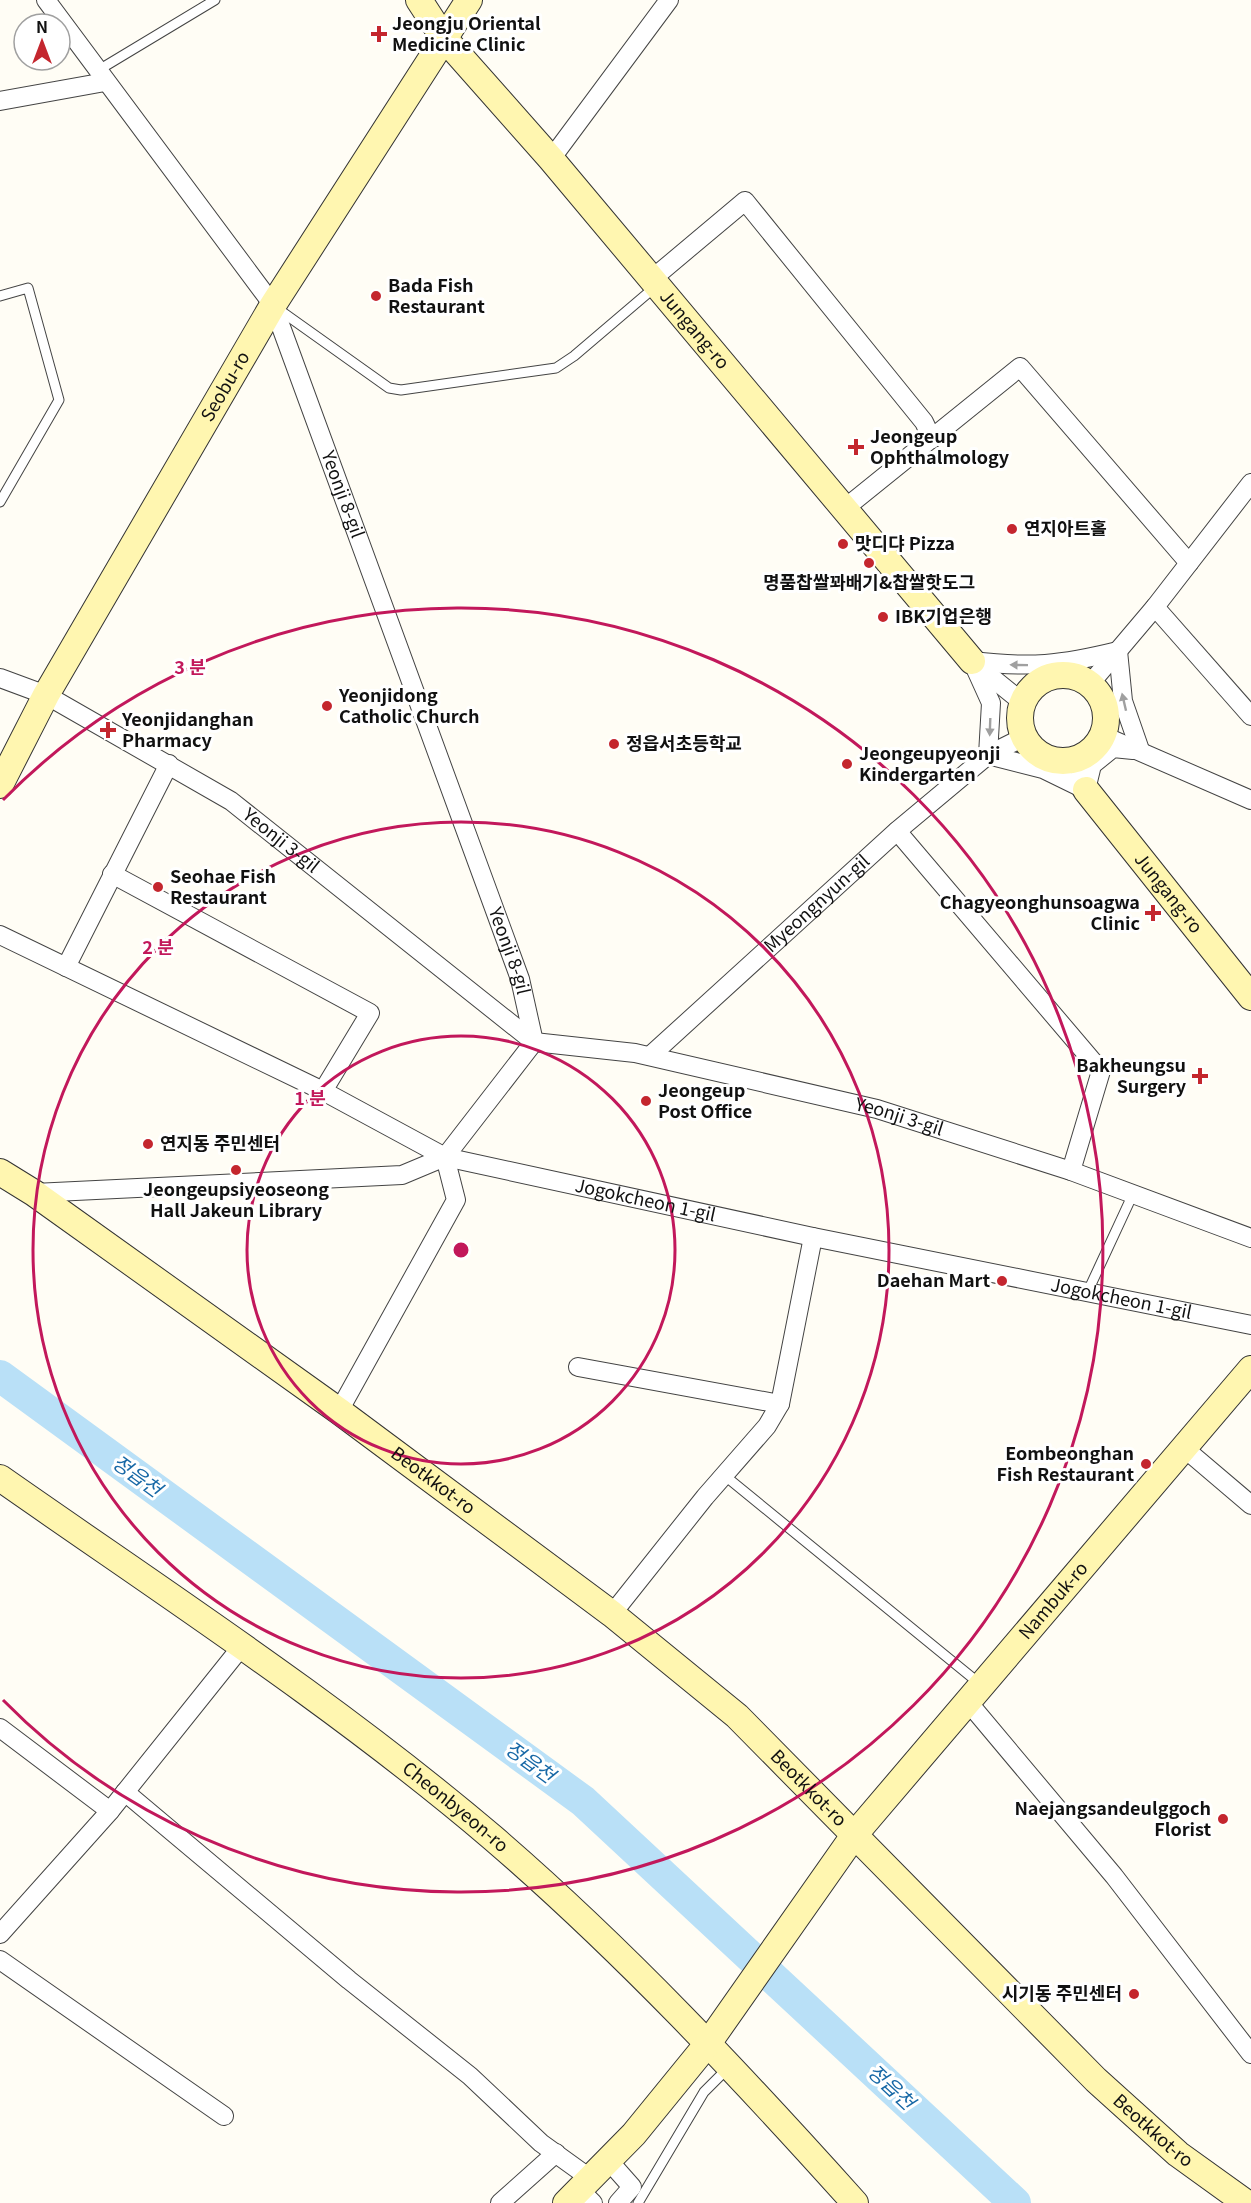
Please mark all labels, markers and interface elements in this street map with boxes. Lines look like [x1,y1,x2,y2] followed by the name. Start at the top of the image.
[392,9,541,56] place label: Jeongju Oriental Medicine Clinic
[12,12,72,72] north arrow
[36,14,48,38] text: N
[370,25,388,43] marker: Jeongju Oriental Medicine Clinic
[388,271,485,318] place label: Bada Fish Restaurant
[655,283,737,374] street label: Jungang-ro
[369,289,383,303] marker: Bada Fish Restaurant
[193,345,255,426] street label: Seobu-ro
[870,422,1010,469] place label: Jeongeup Ophthalmology
[847,438,865,456] marker: Jeongeup Ophthalmology
[316,446,372,541] street label: Yeonji 8-gil
[1024,514,1107,540] place label: 연지아트홀
[1005,522,1019,536] marker: 연지아트홀
[855,529,955,555] place label: 맛디댜 Pizza
[836,537,850,551] marker: 맛디댜 Pizza
[862,556,876,570] marker: 명품찹쌀꽈배기&찹쌀핫도그
[763,568,975,594] place label: 명품찹쌀꽈배기&찹쌀핫도그
[895,602,992,628] place label: IBK기업은행
[876,610,890,624] marker: IBK기업은행
[174,653,206,679] text: 3 분
[1009,661,1028,670] one-way arrow
[338,681,479,728] place label: Yeonjidong Catholic Church
[1119,693,1129,711] one-way arrow
[320,699,334,713] marker: Yeonjidong Catholic Church
[121,705,254,752] place label: Yeonjidanghan Pharmacy
[985,717,994,736] one-way arrow
[99,721,117,739] marker: Yeonjidanghan Pharmacy
[626,729,742,755] place label: 정읍서초등학교
[607,737,621,751] marker: 정읍서초등학교
[859,739,1000,786] place label: Jeongeupyeonji Kindergarten
[840,757,854,771] marker: Jeongeupyeonji Kindergarten
[238,800,326,878] street label: Yeonji 3-gil
[1130,846,1210,938] street label: Jungang-ro
[757,847,874,957] street label: Myeongnyun-gil
[170,862,276,909] place label: Seohae Fish Restaurant
[151,880,165,894] marker: Seohae Fish Restaurant
[940,888,1140,935] place label: Chagyeonghunsoagwa Clinic
[483,902,538,996] street label: Yeonji 8-gil
[1144,904,1162,922] marker: Chagyeonghunsoagwa Clinic
[142,933,174,959] text: 2 분
[1076,1051,1187,1098] place label: Bakheungsu Surgery
[1191,1067,1209,1085] marker: Bakheungsu Surgery
[658,1076,752,1123] place label: Jeongeup Post Office
[294,1084,326,1110] text: 1 분
[852,1089,947,1141] street label: Yeonji 3-gil
[639,1094,653,1108] marker: Jeongeup Post Office
[160,1129,280,1155] place label: 연지동 주민센터
[141,1137,155,1151] marker: 연지동 주민센터
[229,1163,243,1177] marker: Jeongeupsiyeoseong Hall Jakeun Library
[573,1171,719,1227] street label: Jogokcheon 1-gil
[143,1175,329,1222] place label: Jeongeupsiyeoseong Hall Jakeun Library
[451,1240,471,1260] centre of rings
[877,1266,990,1292] place label: Daehan Mart
[1049,1270,1194,1324] street label: Jogokcheon 1-gil
[995,1274,1009,1288] marker: Daehan Mart
[387,1439,482,1519] street label: Beotkkot-ro
[997,1439,1134,1486] place label: Eombeonghan Fish Restaurant
[107,1447,171,1504] water label: 정읍천
[1139,1457,1153,1471] marker: Eombeonghan Fish Restaurant
[1011,1555,1093,1644] street label: Nambuk-ro
[500,1733,564,1790] water label: 정읍천
[766,1742,854,1831] street label: Beotkkot-ro
[398,1754,515,1857] street label: Cheonbyeon-ro
[1014,1794,1211,1841] place label: Naejangsandeulggoch Florist
[1216,1812,1230,1826] marker: Naejangsandeulggoch Florist
[1002,1979,1122,2005] place label: 시기동 주민센터
[1127,1987,1141,2001] marker: 시기동 주민센터
[862,2056,924,2117] water label: 정읍천
[1108,2087,1199,2172] street label: Beotkkot-ro

